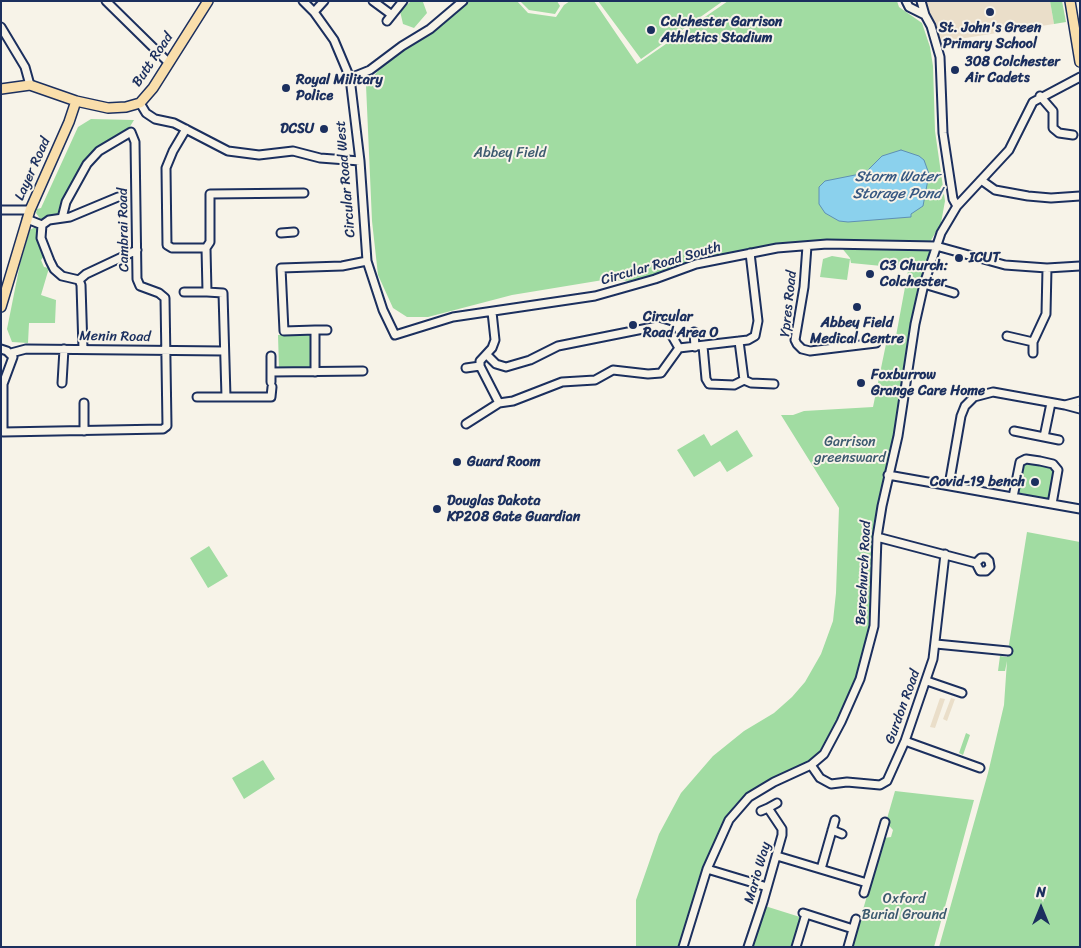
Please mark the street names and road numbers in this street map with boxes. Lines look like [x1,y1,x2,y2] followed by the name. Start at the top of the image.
[129,30,177,90] street label: Butt Road
[333,120,359,238] street label: Circular Road West
[12,135,54,203] street label: Layer Road
[115,188,133,272] street label: Cambrai Road
[599,239,723,289] street label: Circular Road South
[777,270,801,338] street label: Ypres Road
[79,328,151,346] street label: Menin Road
[853,520,875,626] street label: Berechurch Road
[882,668,924,746] street label: Gurdon Road
[741,840,775,906] street label: Mario Way

